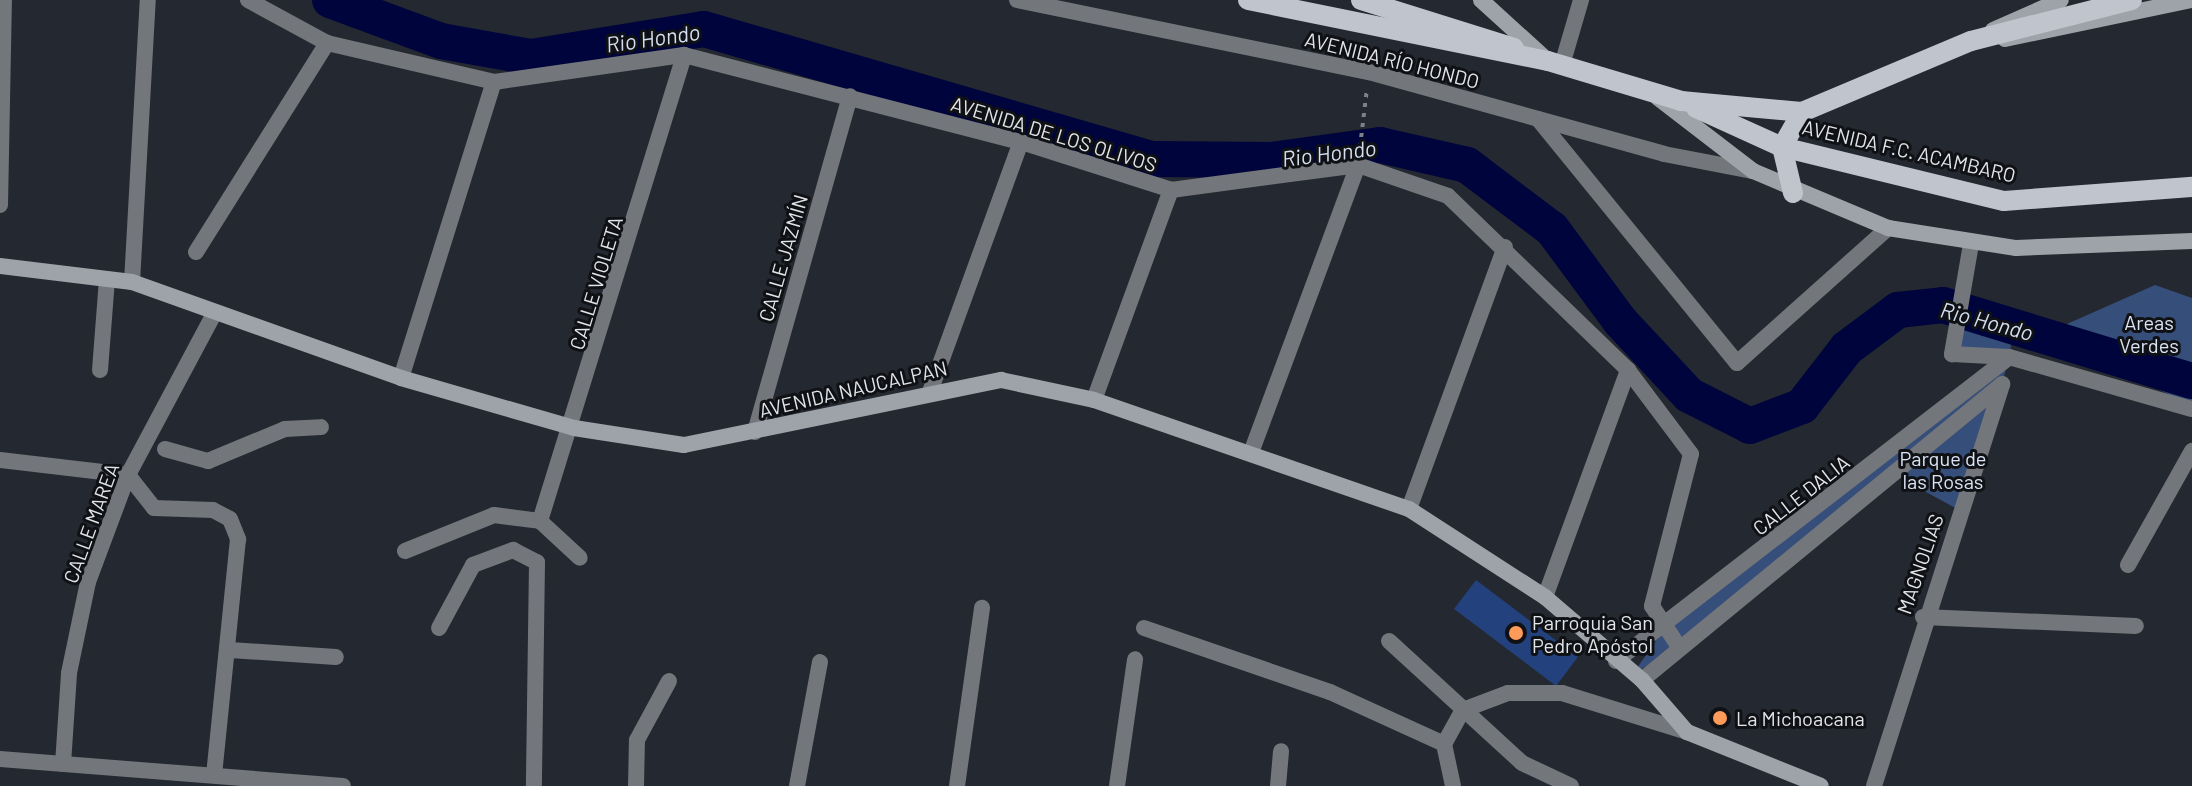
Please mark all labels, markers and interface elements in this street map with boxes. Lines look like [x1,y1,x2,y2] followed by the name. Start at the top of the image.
[604,18,702,58] water label: Rio Hondo
[1302,27,1482,93] street label: AVENIDA RÍO HONDO
[948,91,1160,177] street label: AVENIDA DE LOS OLIVOS
[1800,115,2018,187] street label: AVENIDA F.C. ACAMBARO
[1280,134,1378,172] water label: Rio Hondo
[753,192,813,324] street label: CALLE JAZMÍN
[564,213,628,353] street label: CALLE VIOLETA
[1938,296,2036,346] water label: Rio Hondo
[2119,311,2179,358] park label: Areas Verdes
[757,356,949,422] street label: AVENIDA NAUCALPAN
[1899,446,1987,493] park label: Parque de las Rosas
[1748,450,1854,540] street label: CALLE DALIA
[58,460,124,586] street label: CALLE MAREA
[1892,511,1948,617] street label: MAGNOLIAS
[1532,610,1653,657] place label: Parroquia San Pedro Apóstol
[1507,624,1525,642] marker: Parroquia San Pedro Apóstol
[1736,706,1865,730] place label: La Michoacana
[1711,709,1729,727] marker: La Michoacana

